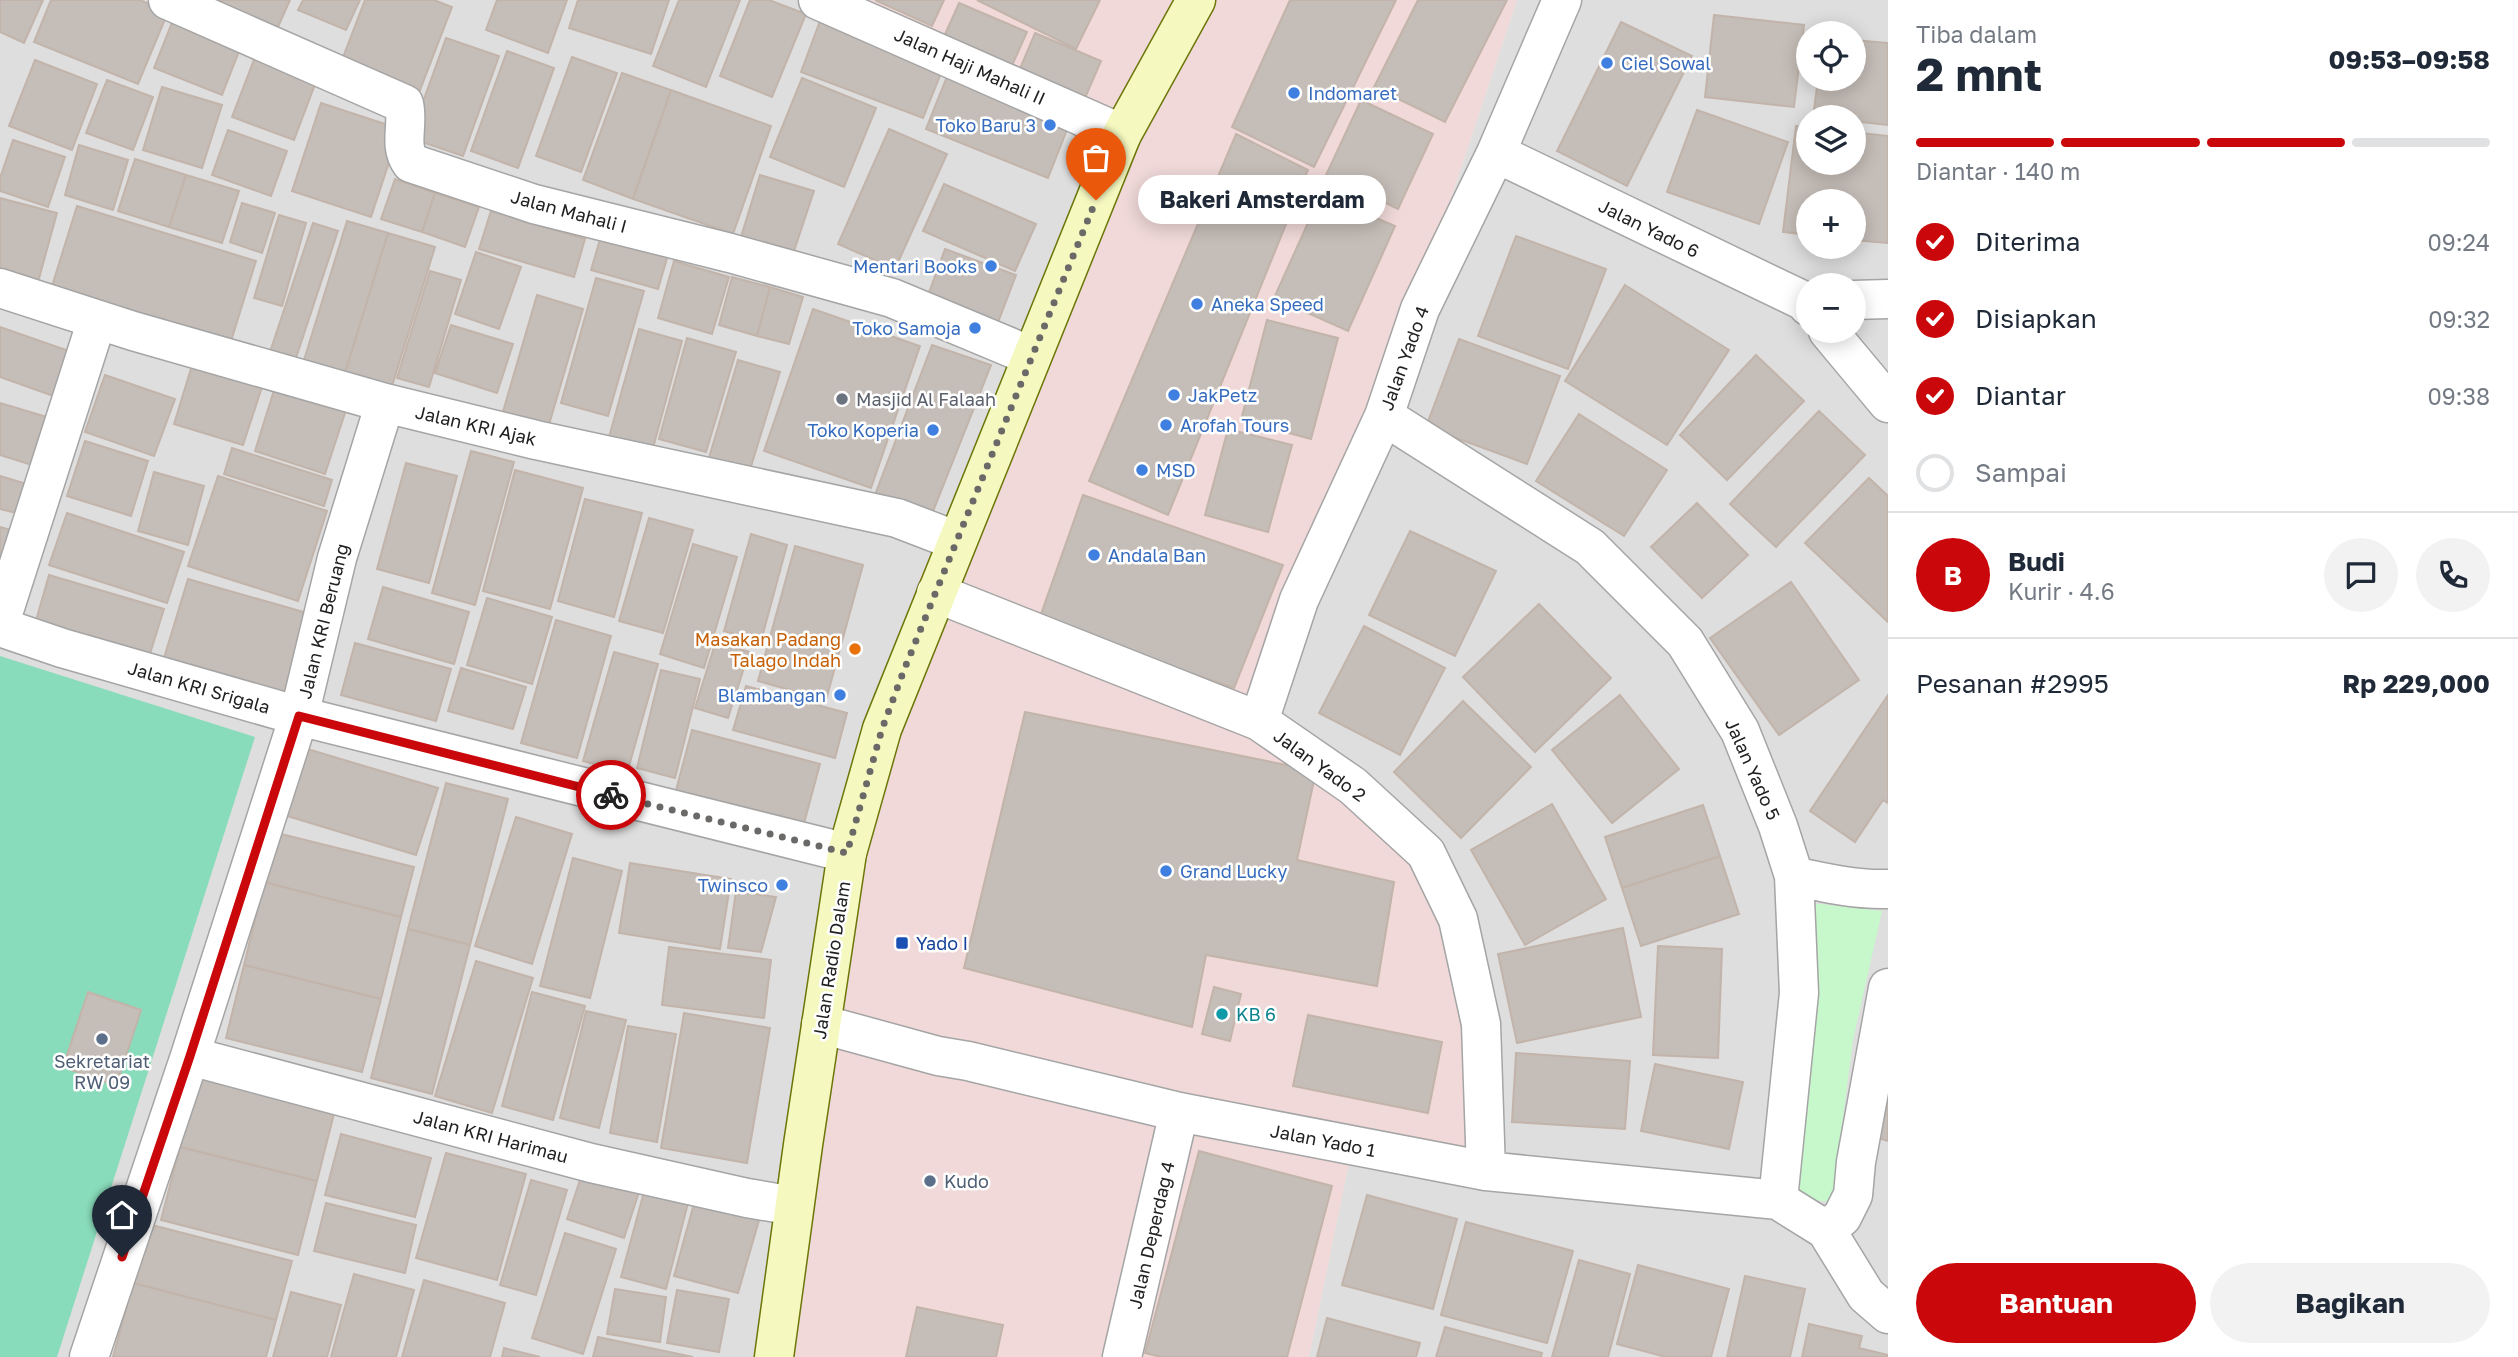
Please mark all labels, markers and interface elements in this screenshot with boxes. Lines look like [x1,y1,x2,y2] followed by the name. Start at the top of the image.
[1916,20,2037,48] text: Tiba dalam
[1796,21,1866,343] map controls
[1796,21,1866,91] button: locate
[891,23,1049,109] street label: Jalan Haji Mahali II
[2329,44,2490,75] text: 09:53–09:58
[1916,46,2042,101] text: 2 mnt
[1621,52,1711,74] place label: Ciel Sowal
[1599,55,1615,71] marker: Ciel Sowal
[1308,82,1397,104] place label: Indomaret
[1286,85,1302,101] marker: Indomaret
[1796,105,1866,175] button: layers
[935,114,1036,136] place label: Toko Baru 3
[1042,117,1058,133] marker: Toko Baru 3
[1066,128,1126,200] pin
[1077,139,1115,177] icon: bag
[1916,157,2080,185] text: Diantar · 140 m
[1138,176,1386,224] callout: Bakeri Amsterdam
[509,185,629,237] street label: Jalan Mahali I
[1159,185,1365,213] text: Bakeri Amsterdam
[1796,189,1866,259] button: +
[1595,194,1703,262] street label: Jalan Yado 6
[1916,223,1954,261] icon: check
[1975,226,2080,257] text: Diterima
[2428,228,2490,256] text: 09:24
[853,255,977,277] place label: Mentari Books
[983,258,999,274] marker: Mentari Books
[1796,273,1866,343] button: −
[1211,293,1324,315] place label: Aneka Speed
[1189,296,1205,312] marker: Aneka Speed
[1916,300,1954,338] icon: check
[1375,303,1433,413] street label: Jalan Yado 4
[1975,303,2097,334] text: Disiapkan
[2428,305,2490,333] text: 09:32
[852,317,961,339] place label: Toko Samoja
[967,320,983,336] marker: Toko Samoja
[1916,377,1954,415] icon: check
[1975,380,2066,411] text: Diantar
[2427,382,2490,410] text: 09:38
[1188,384,1257,406] place label: JakPetz
[1166,387,1182,403] marker: JakPetz
[856,388,996,410] place label: Masjid Al Falaah
[834,391,850,407] marker: Masjid Al Falaah
[413,400,539,450] street label: Jalan KRI Ajak
[1180,414,1289,436] place label: Arofah Tours
[1158,417,1174,433] marker: Arofah Tours
[807,419,919,441] place label: Toko Koperia
[925,422,941,438] marker: Toko Koperia
[1975,457,2067,488] text: Sampai
[1156,459,1196,481] place label: MSD
[1134,462,1150,478] marker: MSD
[2324,538,2398,612] button: chat
[2416,538,2490,612] button: phone
[293,541,353,701] street label: Jalan KRI Beruang
[1108,544,1206,566] place label: Andala Ban
[2008,546,2065,577] text: Budi
[1086,547,1102,563] marker: Andala Ban
[1944,560,1962,591] text: B
[2008,577,2115,605] text: Kurir · 4.6
[695,628,841,671] place label: Masakan Padang Talago Indah
[847,641,863,657] marker: Masakan Padang Talago Indah
[125,656,273,718] street label: Jalan KRI Srigala
[1916,668,2109,699] text: Pesanan #2995
[2342,668,2490,699] text: Rp 229,000
[717,684,826,706] place label: Blambangan
[832,687,848,703] marker: Blambangan
[1721,715,1785,823] street label: Jalan Yado 5
[1270,724,1370,806] street label: Jalan Yado 2
[576,760,646,830] courier
[592,776,630,814] icon: bike
[1180,860,1287,882] place label: Grand Lucky
[1158,863,1174,879] marker: Grand Lucky
[698,874,768,896] place label: Twinsco
[774,877,790,893] marker: Twinsco
[808,879,854,1041] street label: Jalan Radio Dalam
[916,932,968,954] place label: Yado I
[894,935,910,951] marker: Yado I
[1236,1003,1276,1025] place label: KB 6
[1214,1006,1230,1022] marker: KB 6
[94,1031,110,1047] marker: Sekretariat RW 09
[54,1050,150,1093] place label: Sekretariat RW 09
[411,1105,571,1167] street label: Jalan KRI Harimau
[1268,1119,1378,1161] street label: Jalan Yado 1
[1123,1159,1179,1311] street label: Jalan Deperdag 4
[944,1170,989,1192] place label: Kudo
[922,1173,938,1189] marker: Kudo
[92,1185,152,1257] pin
[103,1196,141,1234] icon: home
[1916,1263,2196,1343] button: Bantuan
[2210,1263,2490,1343] button: Bagikan

